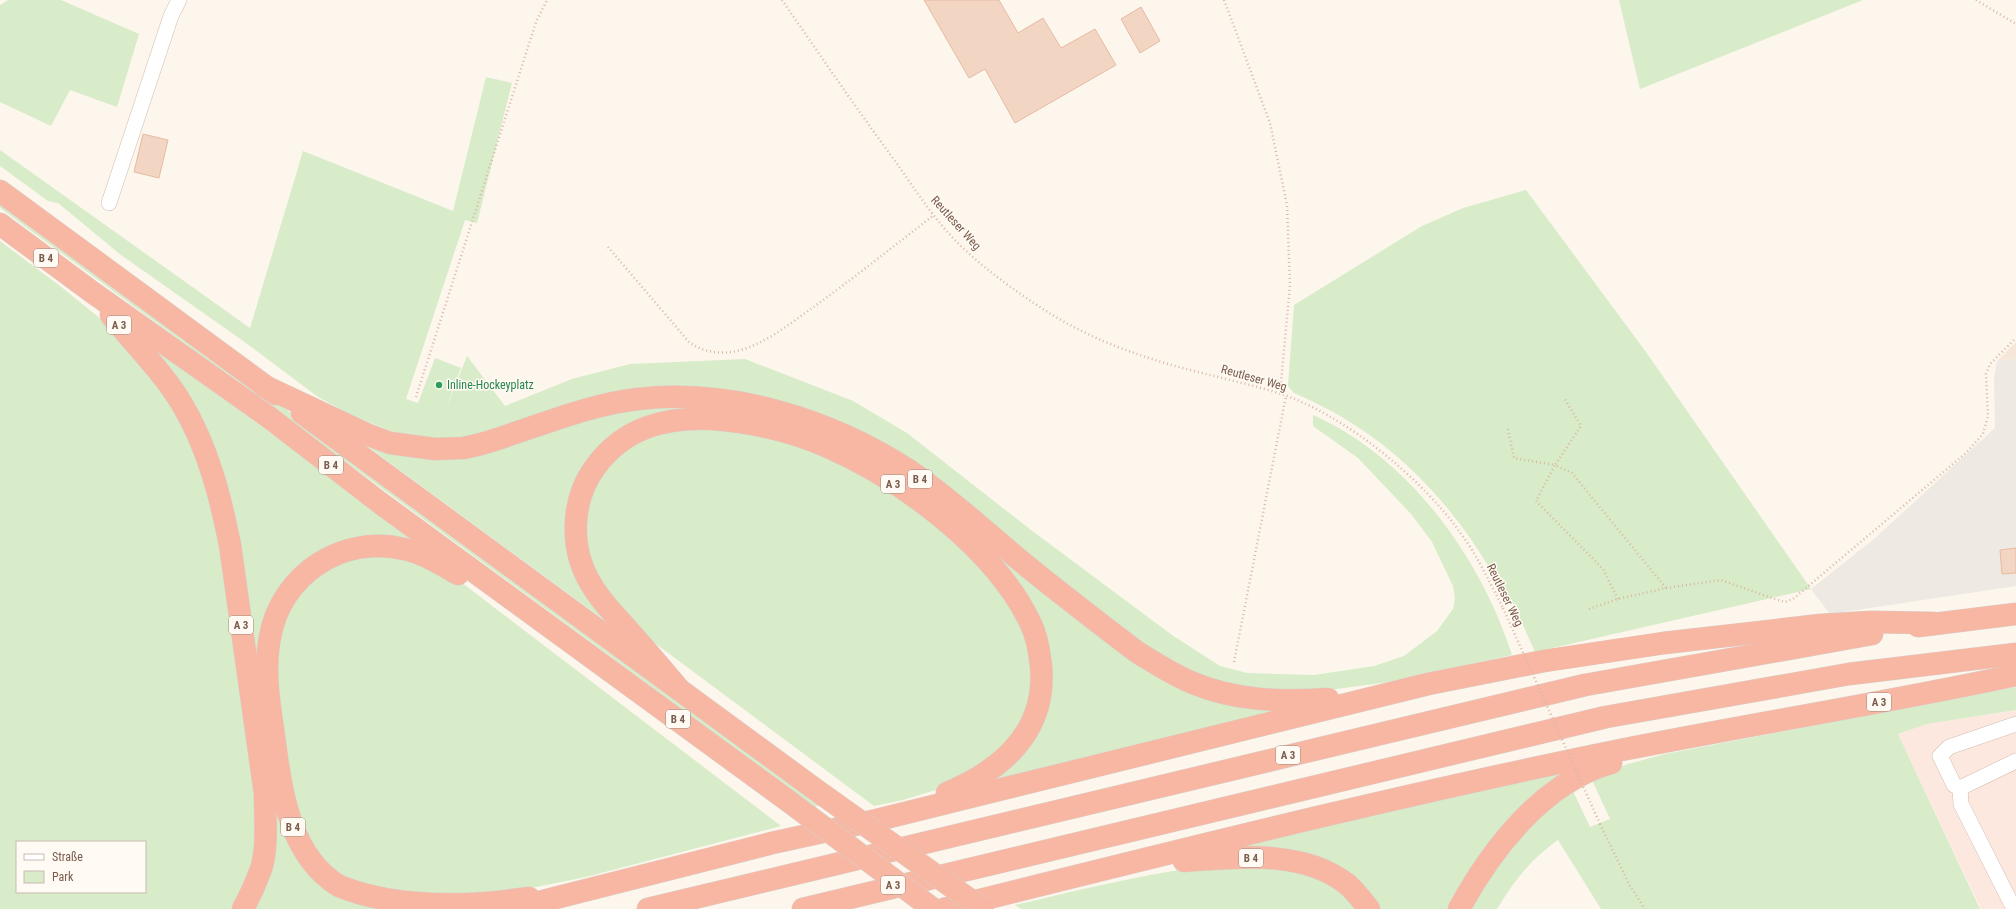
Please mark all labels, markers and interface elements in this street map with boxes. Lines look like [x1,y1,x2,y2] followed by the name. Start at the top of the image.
[928,193,984,253] street label: Reutleser Weg
[34,249,58,267] road number: B 4
[107,316,131,334] road number: A 3
[1220,362,1289,394] street label: Reutleser Weg
[447,378,534,392] place label: Inline-Hockeyplatz
[434,380,444,390] marker: Inline-Hockeyplatz
[319,456,343,474] road number: B 4
[908,470,932,488] road number: B 4
[881,475,905,493] road number: A 3
[1484,561,1526,629] street label: Reutleser Weg
[229,616,253,634] road number: A 3
[1867,693,1891,711] road number: A 3
[666,710,690,728] road number: B 4
[1276,746,1300,764] road number: A 3
[281,818,305,836] road number: B 4
[16,841,146,893] legend
[1239,849,1263,867] road number: B 4
[52,850,83,864] text: Straße
[52,870,74,884] text: Park
[881,876,905,894] road number: A 3

